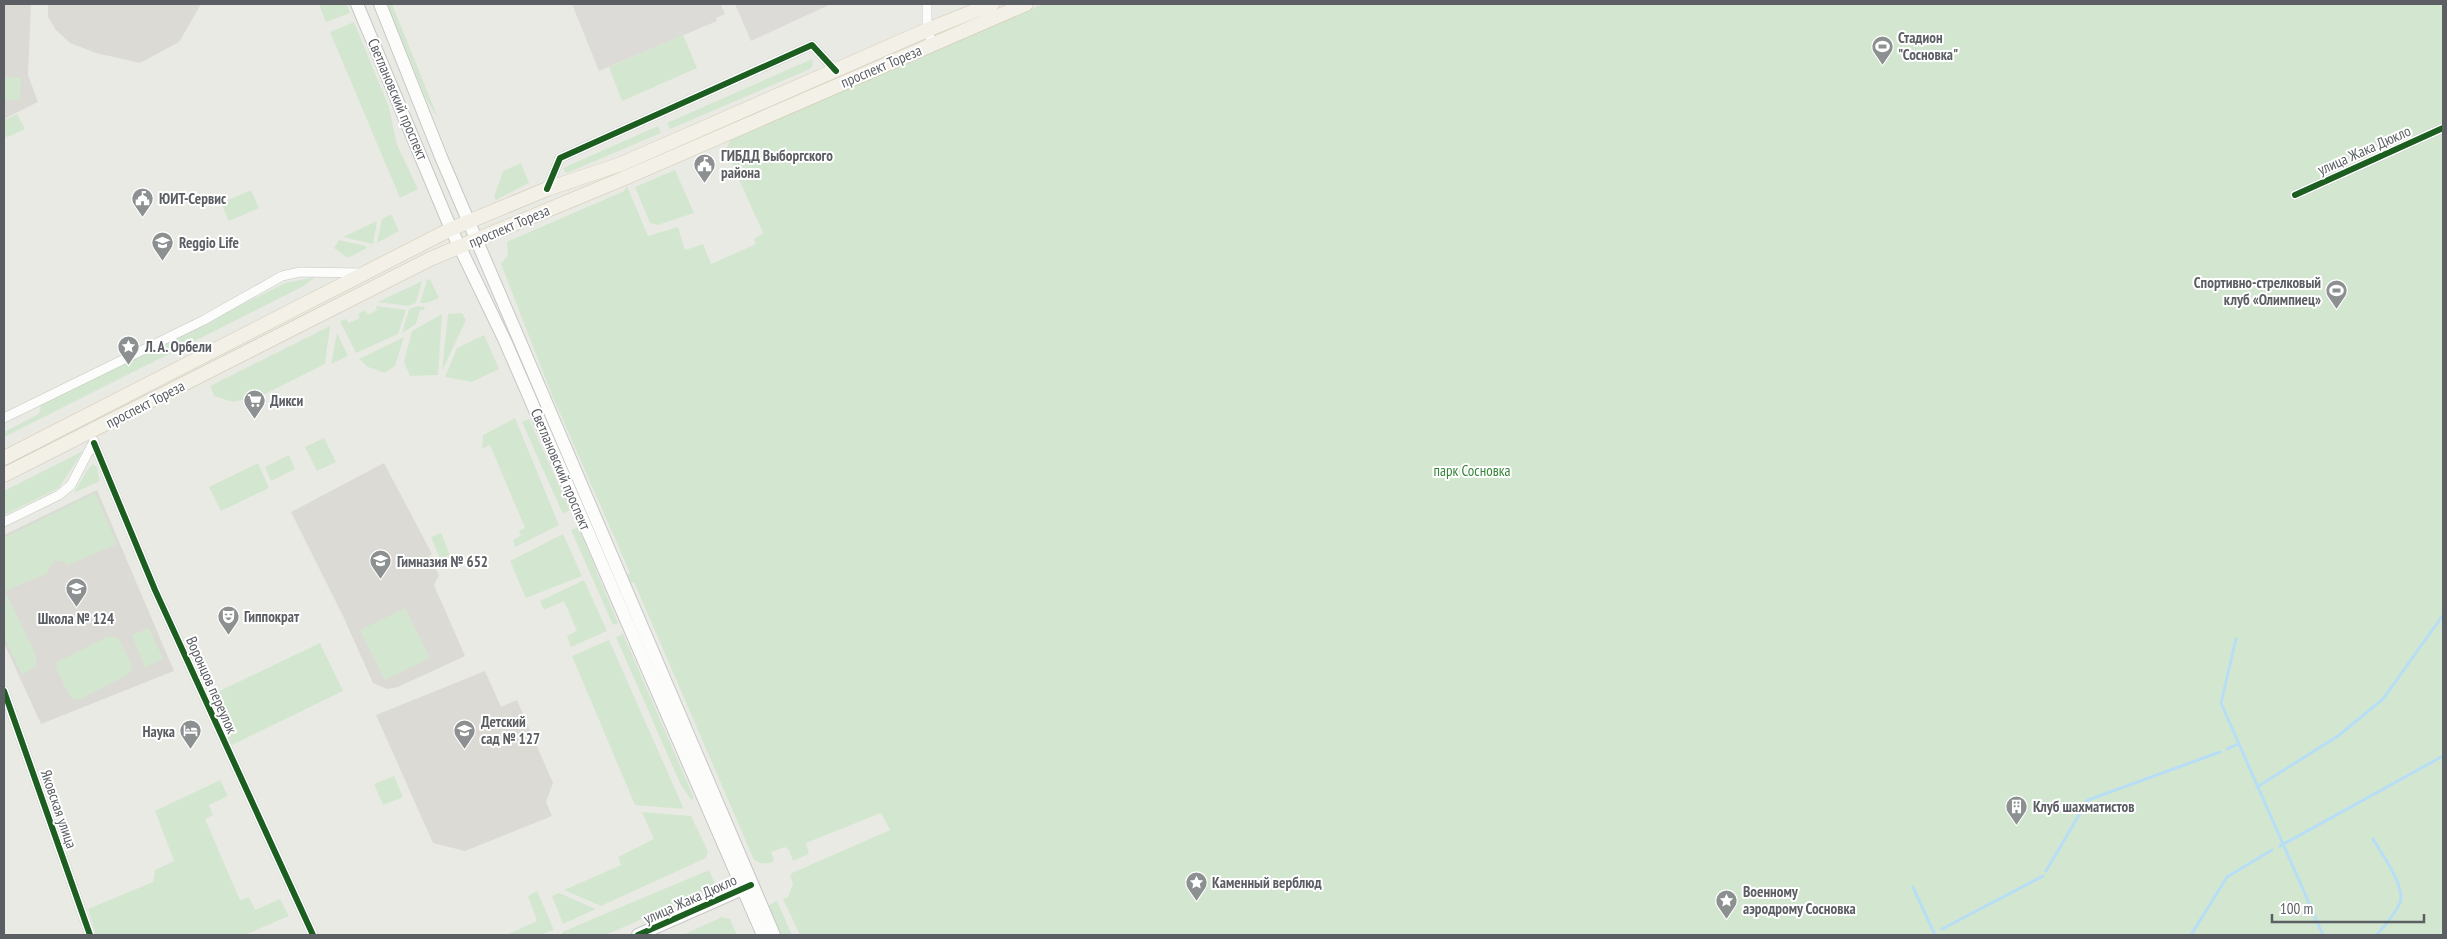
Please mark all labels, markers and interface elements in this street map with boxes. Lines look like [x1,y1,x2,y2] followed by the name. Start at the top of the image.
[1898,28,1958,64] place label: Стадион "Сосновка"
[1870,34,1894,65] sports icon: Стадион "Сосновка"
[364,35,432,163] street label: Светлановский проспект
[838,40,924,92] street label: проспект Тореза
[2314,121,2414,179] street label: улица Жака Дюкло
[721,146,833,182] place label: ГИБДД Выборгского района
[693,152,717,183] public building icon: ГИБДД Выборгского района
[131,186,155,217] public building icon: ЮИТ-Сервис
[159,189,227,208] place label: ЮИТ-Сервис
[466,200,552,252] street label: проспект Тореза
[151,230,175,261] school or university icon: Reggio Life
[179,233,239,252] place label: Reggio Life
[2194,273,2321,309] place label: Спортивно-стрелковый клуб «Олимпиец»
[2325,279,2349,310] sports icon: Спортивно-стрелковый клуб «Олимпиец»
[117,334,141,365] place icon: Л. А. Орбели
[144,337,212,356] place label: Л. А. Орбели
[102,376,188,432] street label: проспект Тореза
[242,388,266,419] supermarket icon: Дикси
[270,391,304,410] place label: Дикси
[527,405,595,533] street label: Светлановский проспект
[1433,461,1511,480] park label: парк Сосновка
[369,549,393,580] school or university icon: Гимназия № 652
[397,552,488,571] place label: Гимназия № 652
[64,577,88,608] school or university icon: Школа № 124
[216,604,240,635] theatre icon: Гиппократ
[244,607,300,626] place label: Гиппократ
[38,609,114,628] place label: Школа № 124
[182,633,242,737] street label: Воронцов переулок
[481,712,540,748] place label: Детский сад № 127
[453,718,477,749] school or university icon: Детский сад № 127
[179,719,203,750] hotel icon: Наука
[142,722,175,741] place label: Наука
[37,767,81,851] street label: Яковская улица
[2005,794,2029,825] building icon: Клуб шахматистов
[2033,797,2135,816] place label: Клуб шахматистов
[640,870,740,928] street label: улица Жака Дюкло
[1184,870,1208,901] place icon: Каменный верблюд
[1212,873,1322,892] place label: Каменный верблюд
[1743,882,1856,918] place label: Военному аэродрому Сосновка
[1715,888,1739,919] place icon: Военному аэродрому Сосновка
[2272,892,2424,924] scale bar
[2280,899,2313,918] text: 100 m

